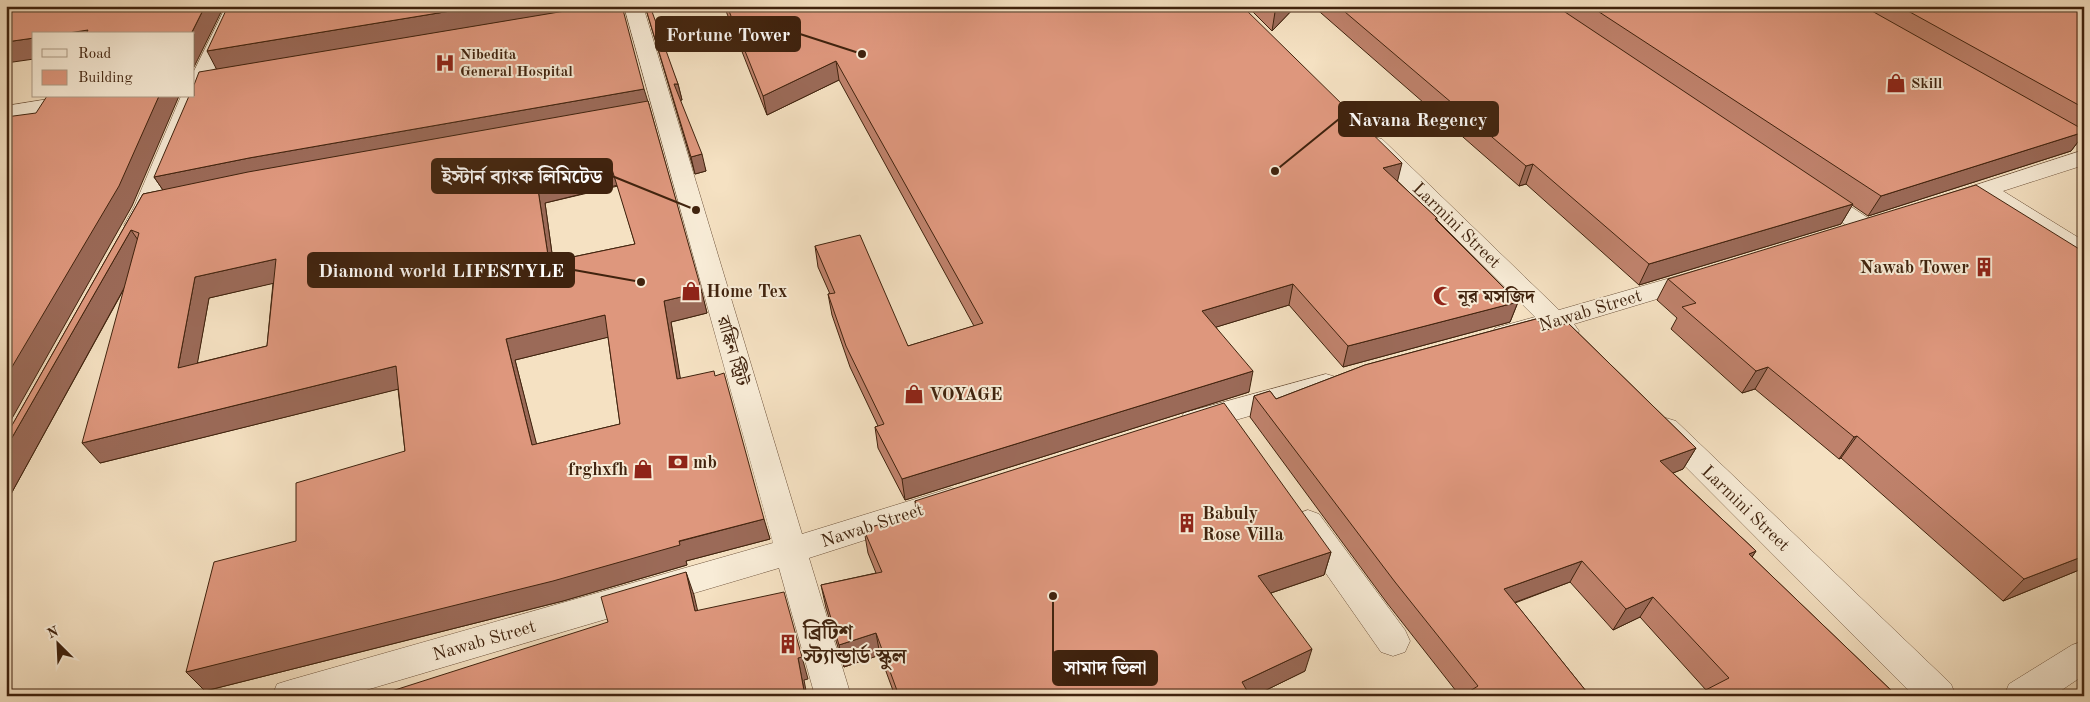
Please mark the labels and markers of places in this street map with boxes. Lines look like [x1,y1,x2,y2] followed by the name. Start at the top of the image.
[656,17,800,51] callout: Fortune Tower
[460,48,573,80] place label: Nibedita General Hospital
[434,52,456,74] hospital icon: Nibedita General Hospital
[1885,72,1907,94] shop icon: Skill
[1911,77,1943,92] place label: Skill
[1339,102,1498,136] callout: Navana Regency
[432,159,612,193] callout: ইস্টার্ন ব্যাংক লিমিটেড
[308,253,574,287] callout: Diamond world LIFESTYLE
[1973,256,1995,278] building icon: Nawab Tower
[1860,259,1969,277] place label: Nawab Tower
[680,280,702,302] shop icon: Home Tex
[706,283,787,301] place label: Home Tex
[1432,285,1454,307] mosque icon: নূর মসজিদ
[1457,286,1536,307] place label: নূর মসজিদ
[903,383,925,405] shop icon: VOYAGE
[929,386,1002,404] place label: VOYAGE
[667,451,689,473] bank icon: mb
[693,454,717,472] place label: mb
[632,458,654,480] shop icon: frghxfh
[568,461,628,479] place label: frghxfh
[1202,505,1284,544] place label: Babuly Rose Villa
[1176,512,1198,534] building icon: Babuly Rose Villa
[802,619,908,671] place label: ব্রিটিশ স্ট্যান্ডার্ড স্কুল
[777,633,799,655] building icon: ব্রিটিশ স্ট্যান্ডার্ড স্কুল
[1053,651,1157,685] callout: সামাদ ভিলা

